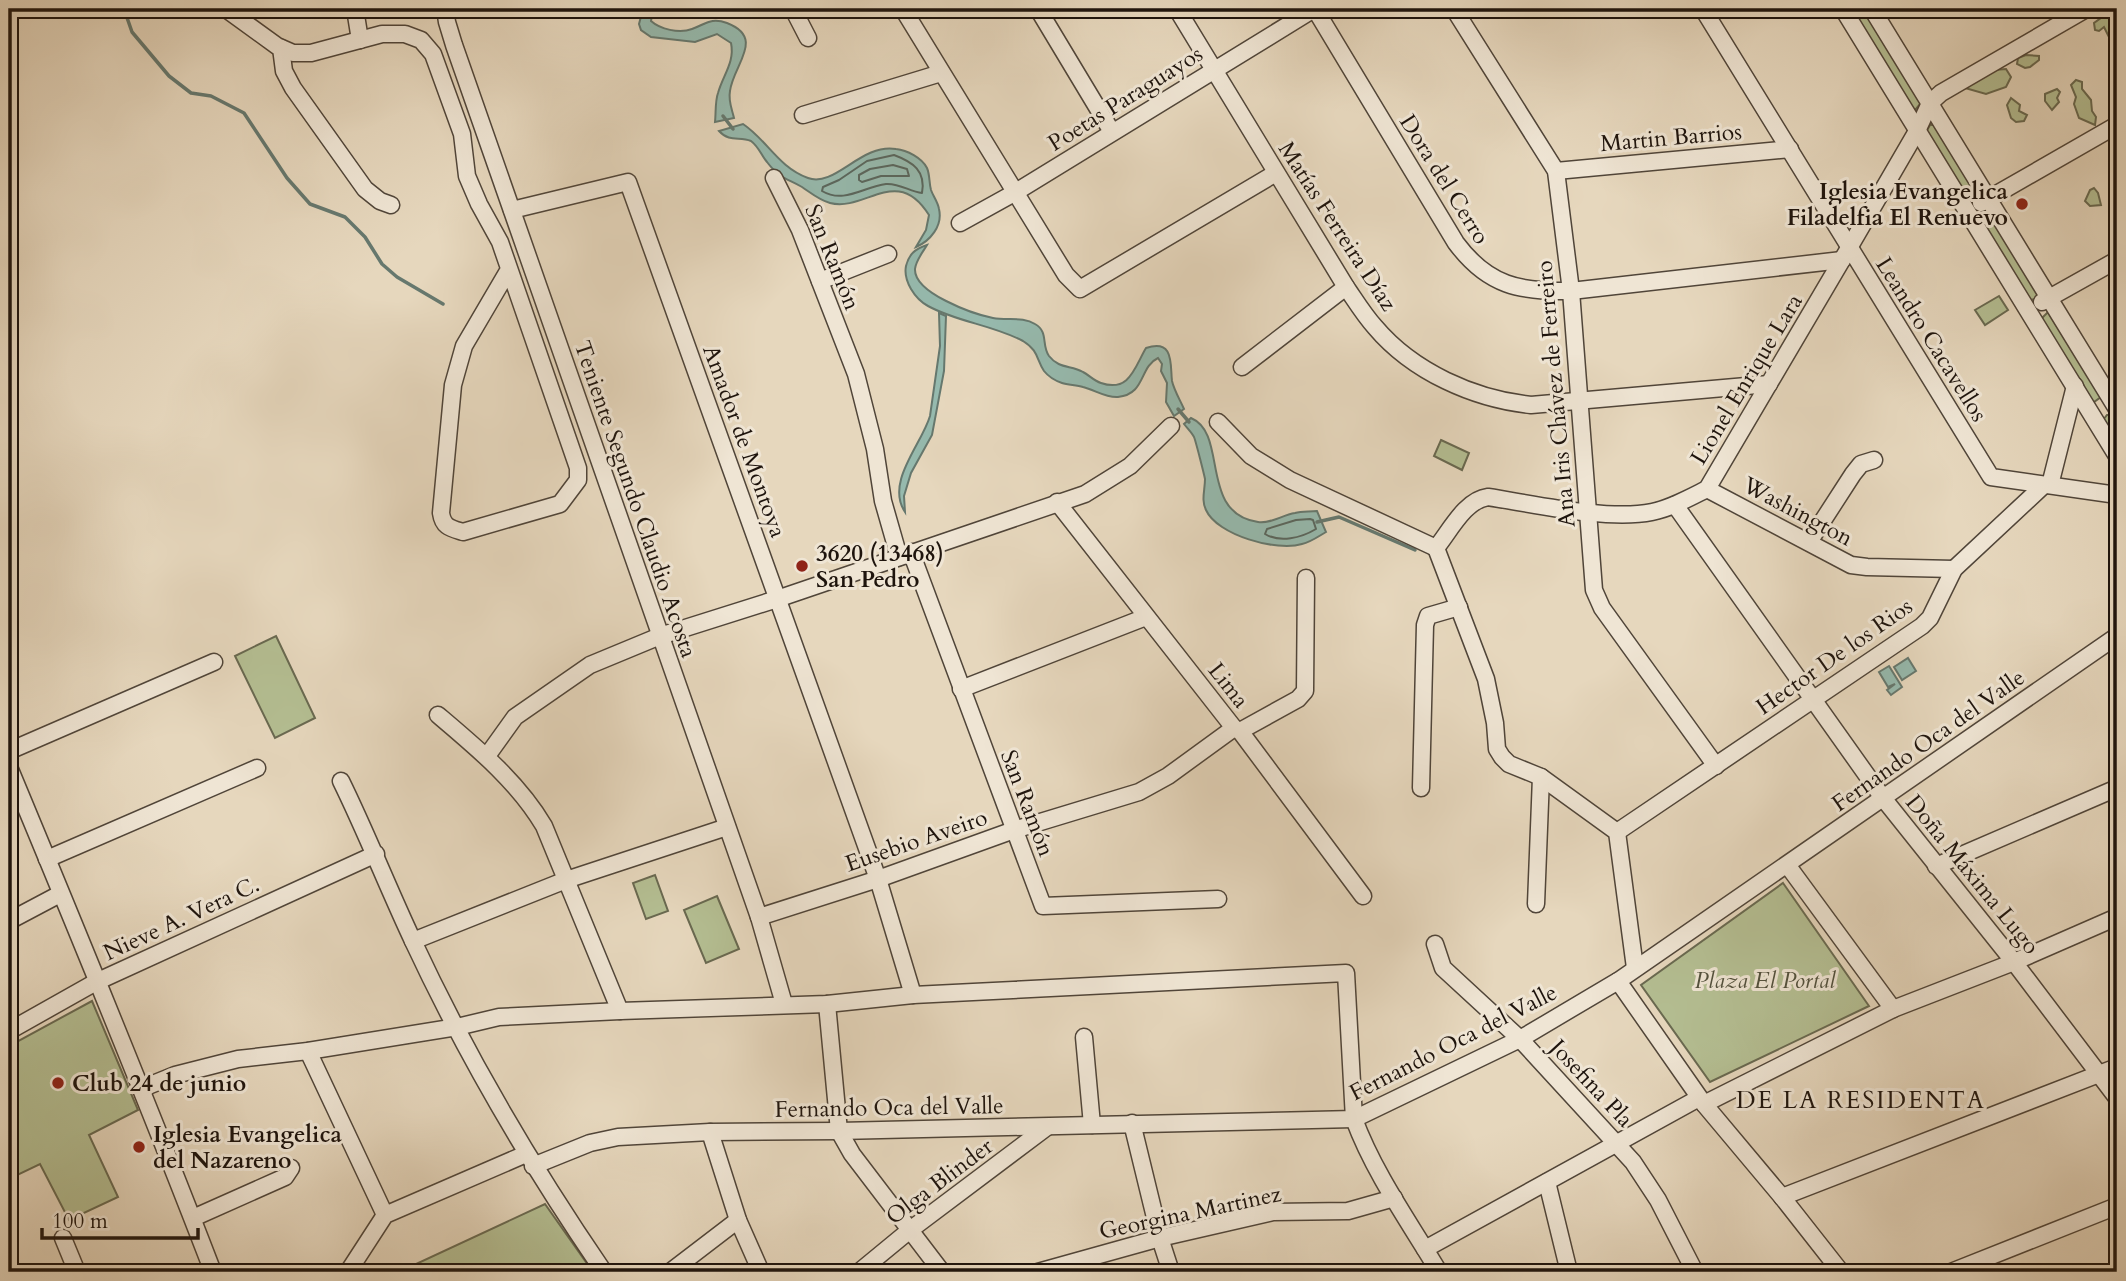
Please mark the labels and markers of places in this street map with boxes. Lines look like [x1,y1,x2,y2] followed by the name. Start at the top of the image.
[1787,176,2009,233] place label: Iglesia Evangelica Filadelfia El Renuevo
[2014,196,2030,212] marker: Iglesia Evangelica Filadelfia El Renuevo
[816,538,944,595] place label: 3620 (13468) San Pedro
[794,558,810,574] marker: 3620 (13468) San Pedro
[72,1068,246,1099] place label: Club 24 de junio
[50,1075,66,1091] marker: Club 24 de junio
[153,1119,342,1176] place label: Iglesia Evangelica del Nazareno
[131,1139,147,1155] marker: Iglesia Evangelica del Nazareno

